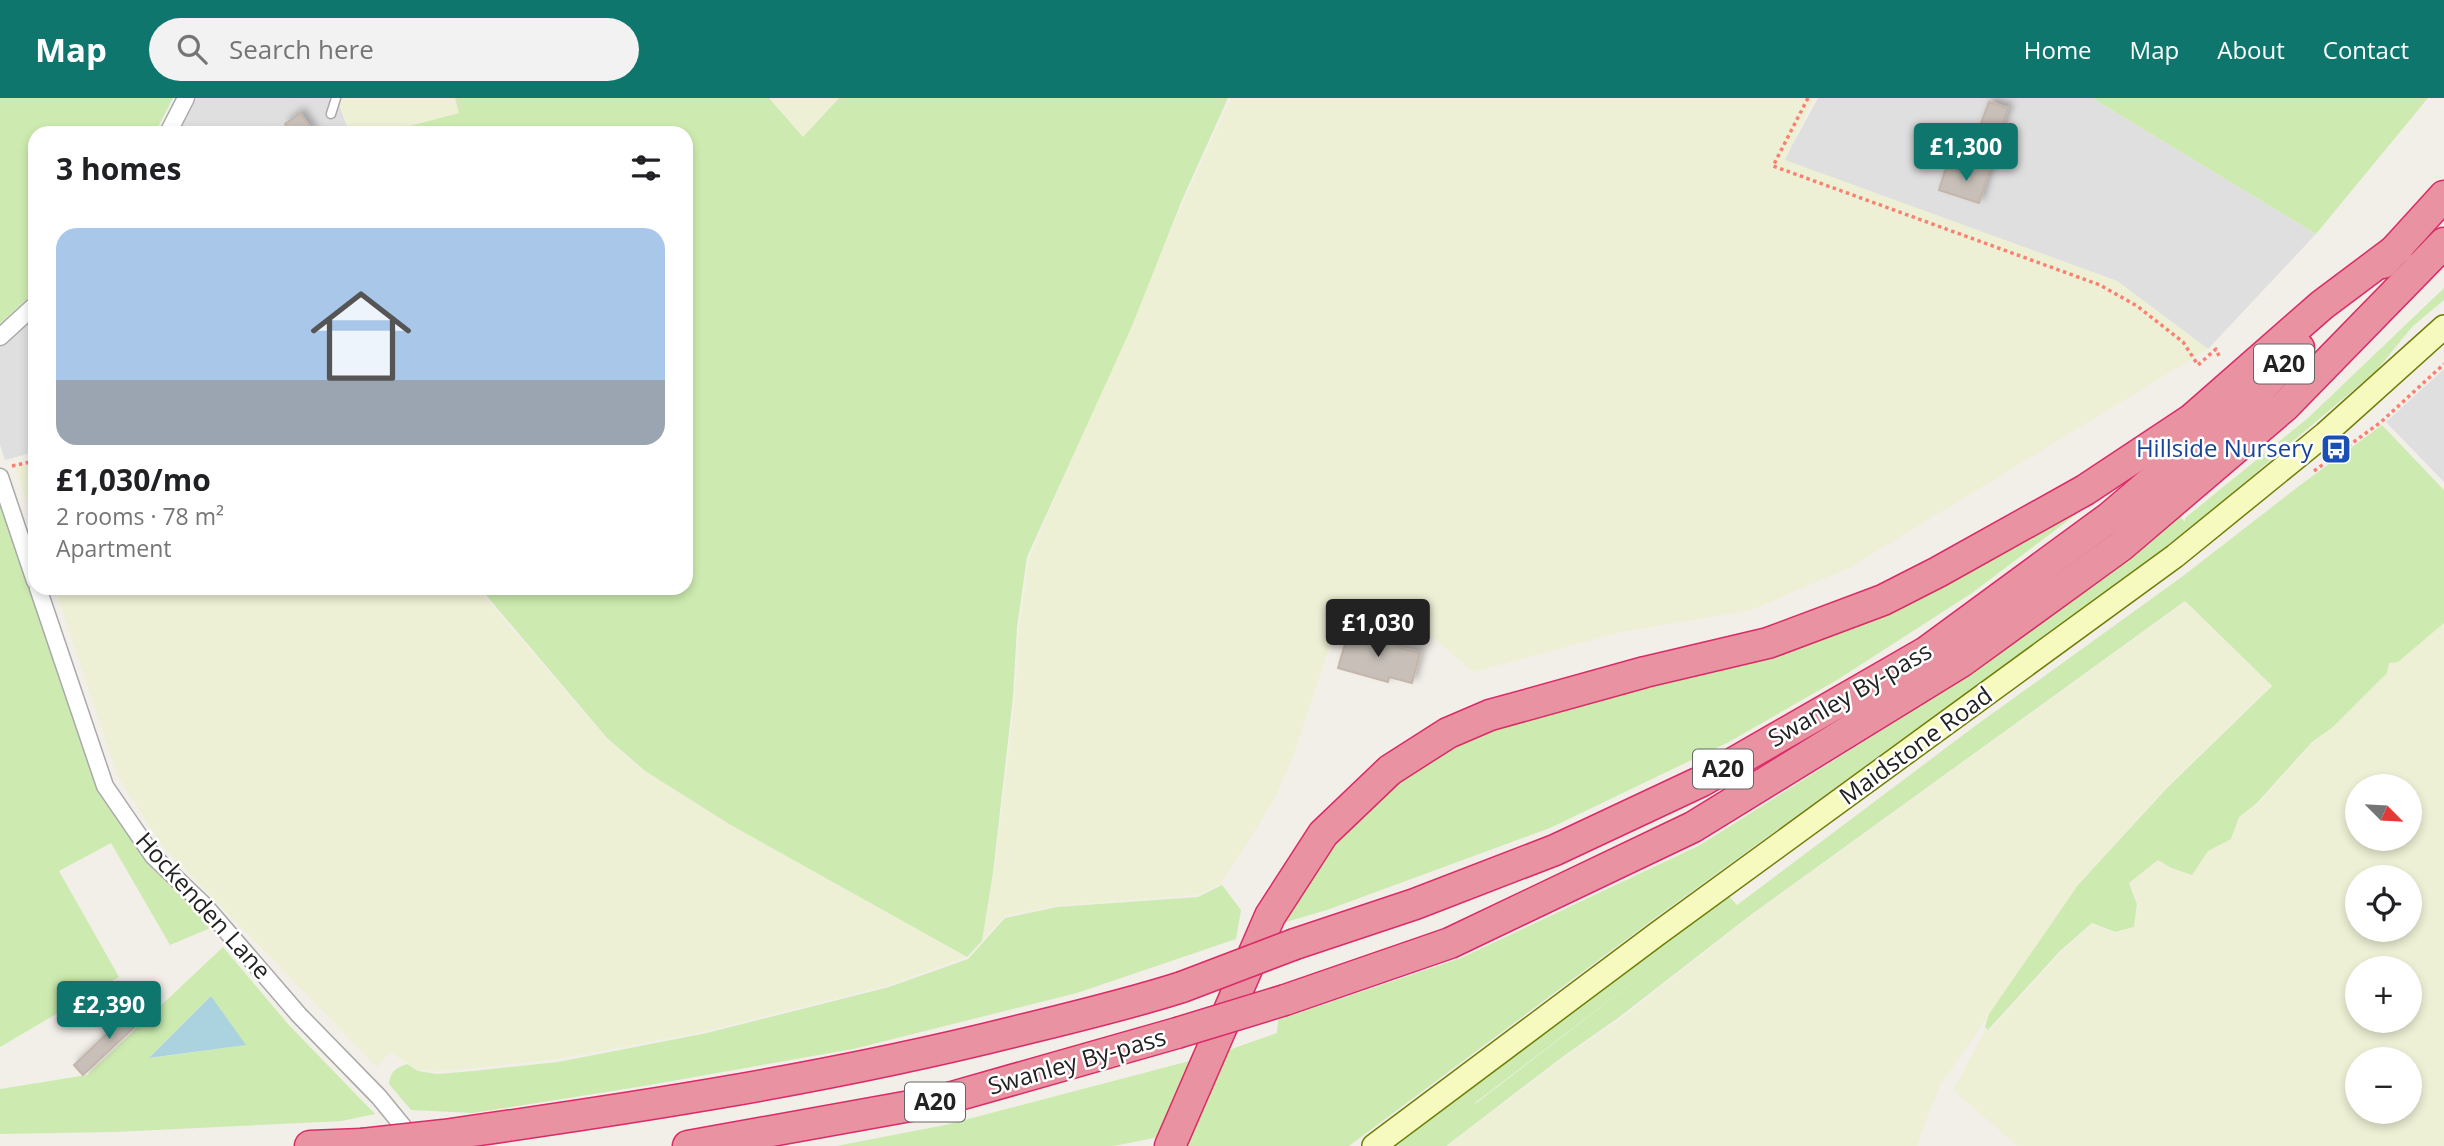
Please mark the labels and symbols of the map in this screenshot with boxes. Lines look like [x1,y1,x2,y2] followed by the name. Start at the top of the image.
[1909,123,2023,183] pin: £1,300
[2254,344,2314,384] road number: A20
[2136,431,2314,464] place label: Hillside Nursery
[2319,432,2353,466] bus stop icon: Hillside Nursery
[1321,600,1435,659] pin: £1,030
[1761,633,1937,754] street label: Swanley By-pass
[1832,678,1998,812] street label: Maidstone Road
[1693,750,1753,789] road number: A20
[2345,774,2422,850] north arrow
[129,824,279,986] street label: Hockenden Lane
[52,982,166,1041] pin: £2,390
[984,1019,1169,1102] street label: Swanley By-pass
[905,1082,965,1121] road number: A20

